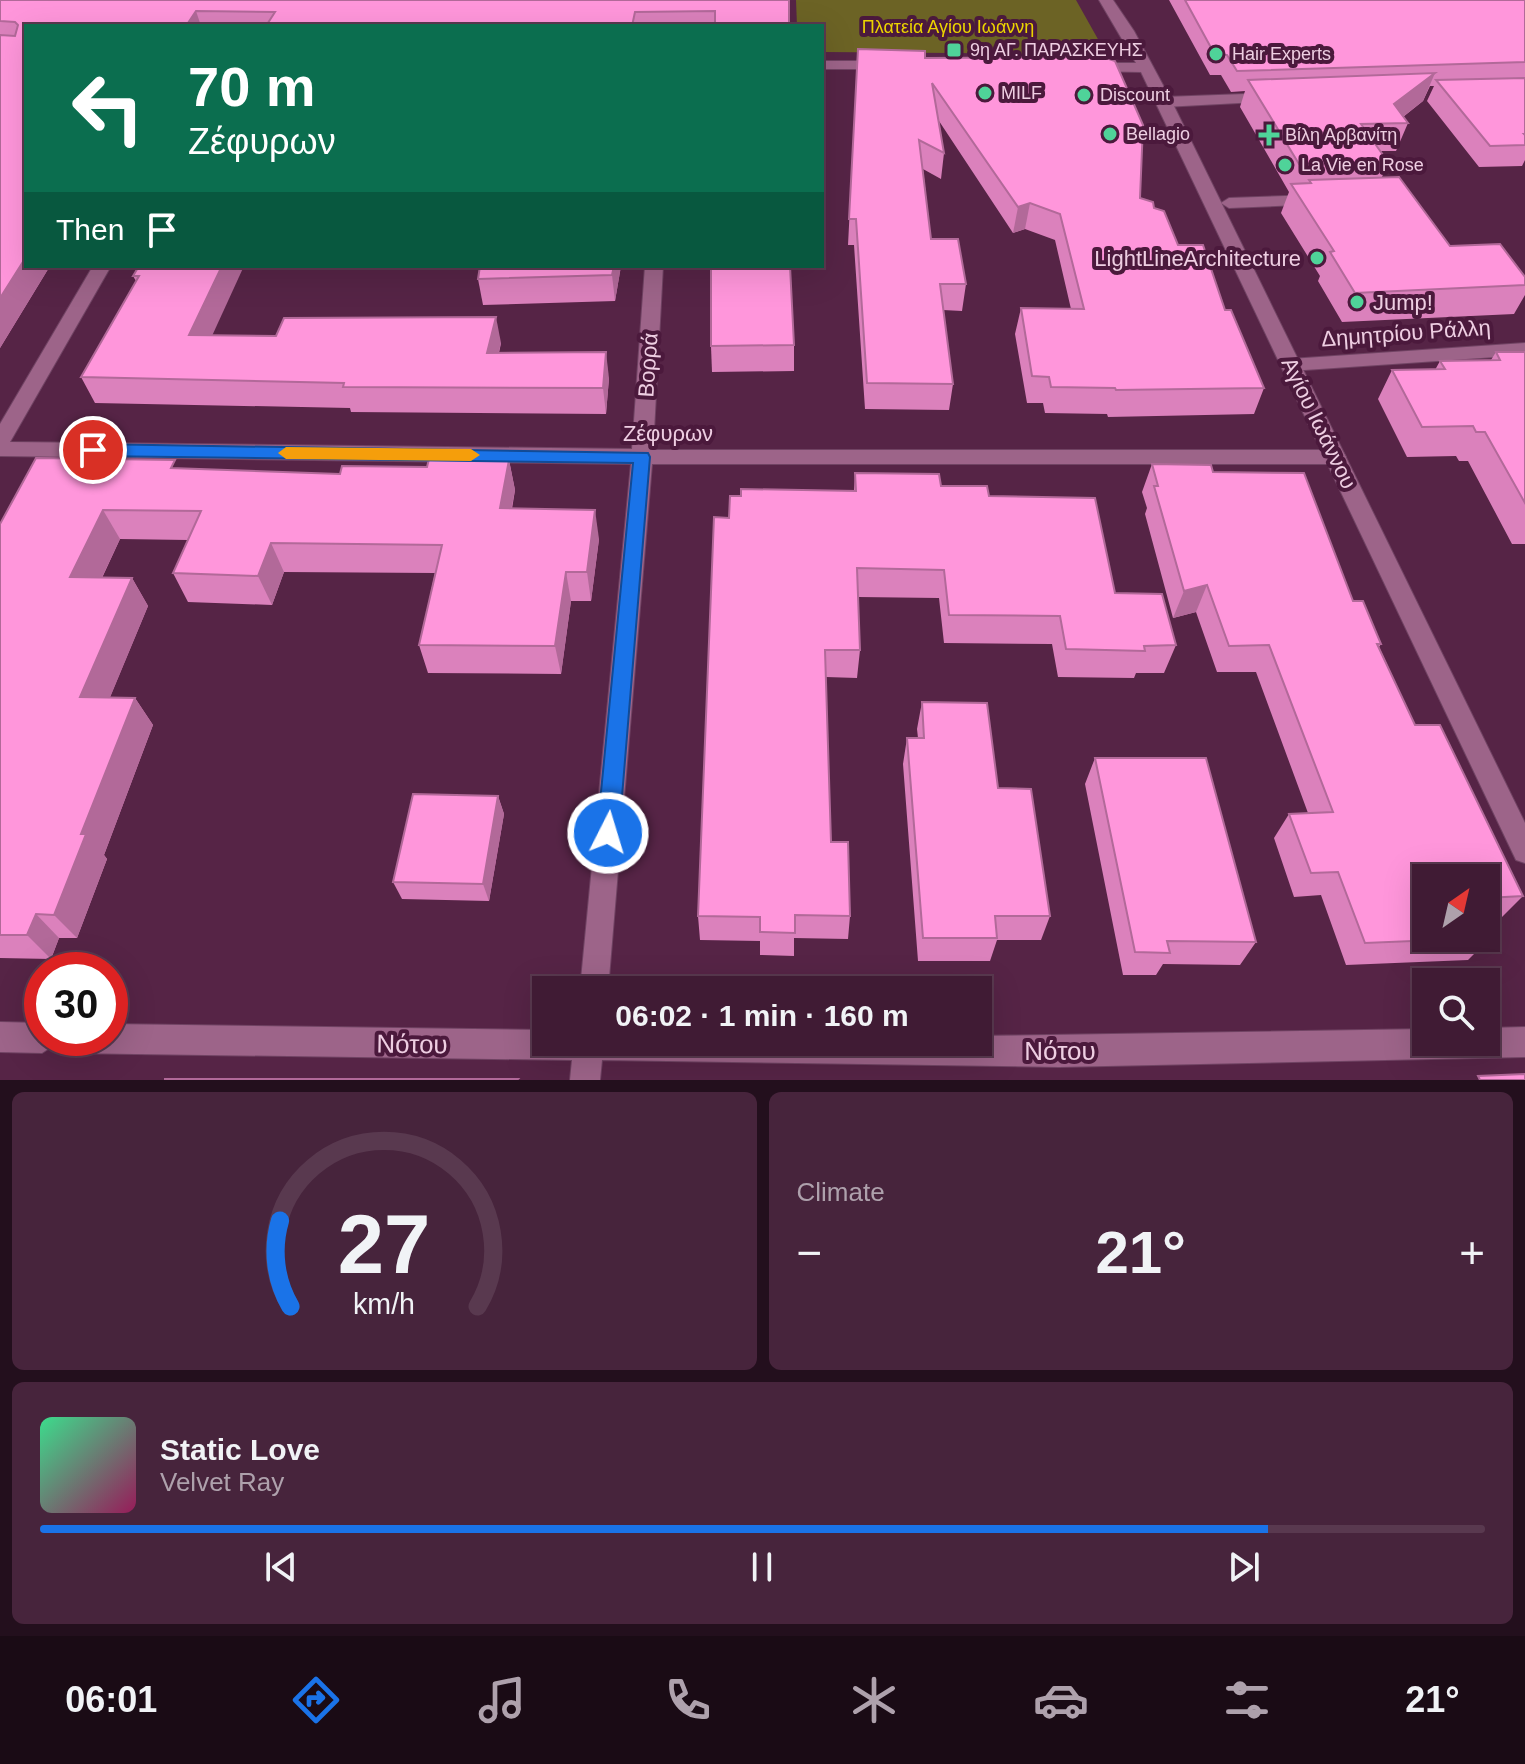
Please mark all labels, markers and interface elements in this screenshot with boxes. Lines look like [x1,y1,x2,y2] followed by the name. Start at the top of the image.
[862,17,1034,37] park label: Πλατεία Αγίου Ιωάννη
[970,40,1143,60] place label: 9η ΑΓ. ΠΑΡΑΣΚΕΥΗΣ
[945,41,963,59] marker: 9η ΑΓ. ΠΑΡΑΣΚΕΥΗΣ
[1232,44,1331,64] place label: Hair Experts
[1207,45,1225,63] marker: Hair Experts
[188,55,316,118] text: 70 m
[56,56,160,160] icon: left
[1001,83,1042,103] place label: MILF
[976,84,994,102] marker: MILF
[1100,85,1170,105] place label: Discount
[1075,86,1093,104] marker: Discount
[188,121,336,162] text: Ζέφυρων
[1126,124,1190,144] place label: Bellagio
[1101,125,1119,143] marker: Bellagio
[1285,125,1397,145] place label: Βίλη Αρβανίτη
[1260,126,1278,144] marker: Βίλη Αρβανίτη
[1301,155,1424,175] place label: La Vie en Rose
[1276,156,1294,174] marker: La Vie en Rose
[140,208,184,252] icon: arrive
[56,213,124,246] text: Then
[1094,246,1301,271] place label: LightLineArchitecture
[1308,249,1326,267] marker: LightLineArchitecture
[1373,290,1433,315] place label: Jump!
[1348,293,1366,311] marker: Jump!
[1320,315,1492,351] street label: Δημητρίου Ράλλη
[633,332,663,398] street label: Βορρά
[1276,353,1362,493] street label: Αγίου Ιωάννου
[59,416,127,484] pin
[623,421,713,446] street label: Ζέφυρων
[71,428,115,472] icon: arrive
[566,791,650,875] position arrow
[1412,864,1500,952] north arrow
[1412,864,1500,1056] map controls
[24,952,128,1056] speed limit sign: 30
[1412,968,1500,1056] button: search
[615,999,909,1032] text: 06:02 · 1 min · 160 m
[376,1028,448,1060] street label: Νότου
[1024,1036,1096,1066] street label: Νότου
[797,1177,885,1207] text: Climate
[338,1198,431,1291] text: 27
[1095,1219,1186,1286] text: 21°
[797,1228,822,1277] text: −
[1459,1228,1485,1277] text: +
[353,1288,415,1320] text: km/h
[160,1433,320,1466] text: Static Love
[160,1467,284,1497] text: Velvet Ray
[259,1545,303,1589] icon: previous
[740,1545,784,1589] icon: pause
[1222,1545,1266,1589] icon: next
[288,1672,344,1728] icon: directions
[474,1672,530,1728] icon: music
[660,1672,716,1728] icon: phone
[846,1672,902,1728] icon: climate
[1033,1672,1089,1728] icon: car
[1219,1672,1275,1728] icon: filters
[65,1679,157,1720] text: 06:01
[1405,1679,1460,1720] text: 21°

